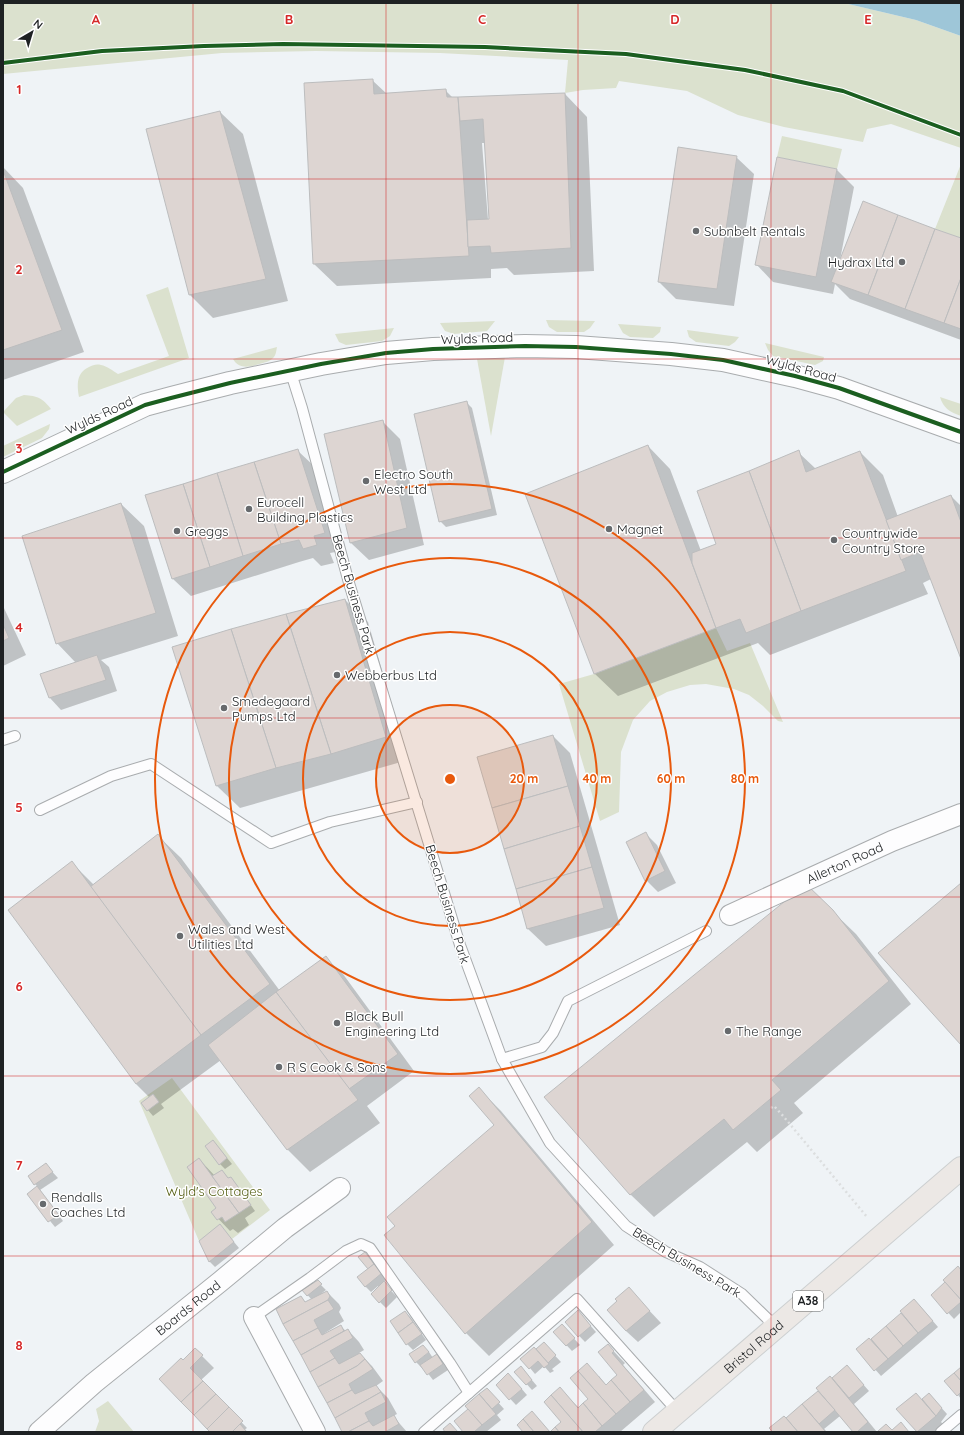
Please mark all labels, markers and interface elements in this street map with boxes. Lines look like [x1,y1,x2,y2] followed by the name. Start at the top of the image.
[92,11,101,27] text: A
[285,11,293,27] text: B
[478,11,486,27] text: C
[670,11,680,27] text: D
[864,11,872,27] text: E
[12,12,52,52] north arrow
[31,16,46,32] text: N
[16,81,22,97] text: 1
[704,223,805,239] place label: Subnbelt Rentals
[691,226,701,236] marker: Subnbelt Rentals
[828,254,894,270] place label: Hydrax Ltd
[897,257,907,267] marker: Hydrax Ltd
[15,261,23,277] text: 2
[440,329,514,347] street label: Wylds Road
[764,351,838,385] street label: Wylds Road
[63,392,135,438] street label: Wylds Road
[16,440,23,456] text: 3
[374,466,453,497] place label: Electro South West Ltd
[361,476,371,486] marker: Electro South West Ltd
[257,494,353,525] place label: Eurocell Building Plastics
[244,504,254,514] marker: Eurocell Building Plastics
[617,521,663,537] place label: Magnet
[185,523,228,539] place label: Greggs
[604,524,614,534] marker: Magnet
[842,525,925,556] place label: Countrywide Country Store
[172,526,182,536] marker: Greggs
[329,532,379,656] street label: Beech Business Park
[829,535,839,545] marker: Countrywide Country Store
[15,619,23,635] text: 4
[345,667,437,683] place label: Webberbus Ltd
[332,670,342,680] marker: Webberbus Ltd
[232,693,310,724] place label: Smedegaard Pumps Ltd
[219,703,229,713] marker: Smedegaard Pumps Ltd
[510,771,538,786] text: 20 m
[583,771,611,786] text: 40 m
[657,771,685,786] text: 60 m
[731,771,759,786] text: 80 m
[443,772,457,786] centre of rings
[15,799,23,815] text: 5
[804,838,885,887] street label: Allerton Road
[422,843,474,966] street label: Beech Business Park
[188,921,285,952] place label: Wales and West Utilities Ltd
[175,931,185,941] marker: Wales and West Utilities Ltd
[15,978,23,994] text: 6
[345,1008,439,1039] place label: Black Bull Engineering Ltd
[332,1018,342,1028] marker: Black Bull Engineering Ltd
[736,1023,801,1039] place label: The Range
[723,1026,733,1036] marker: The Range
[287,1059,386,1075] place label: R S Cook & Sons
[274,1062,284,1072] marker: R S Cook & Sons
[15,1157,23,1173] text: 7
[165,1183,263,1199] park label: Wyld's Cottages
[51,1189,125,1220] place label: Rendalls Coaches Ltd
[38,1199,48,1209] marker: Rendalls Coaches Ltd
[630,1223,744,1301] street label: Beech Business Park
[152,1277,224,1339] street label: Boards Road
[793,1291,823,1311] road number: A38
[720,1317,786,1377] street label: Bristol Road
[15,1337,23,1353] text: 8

